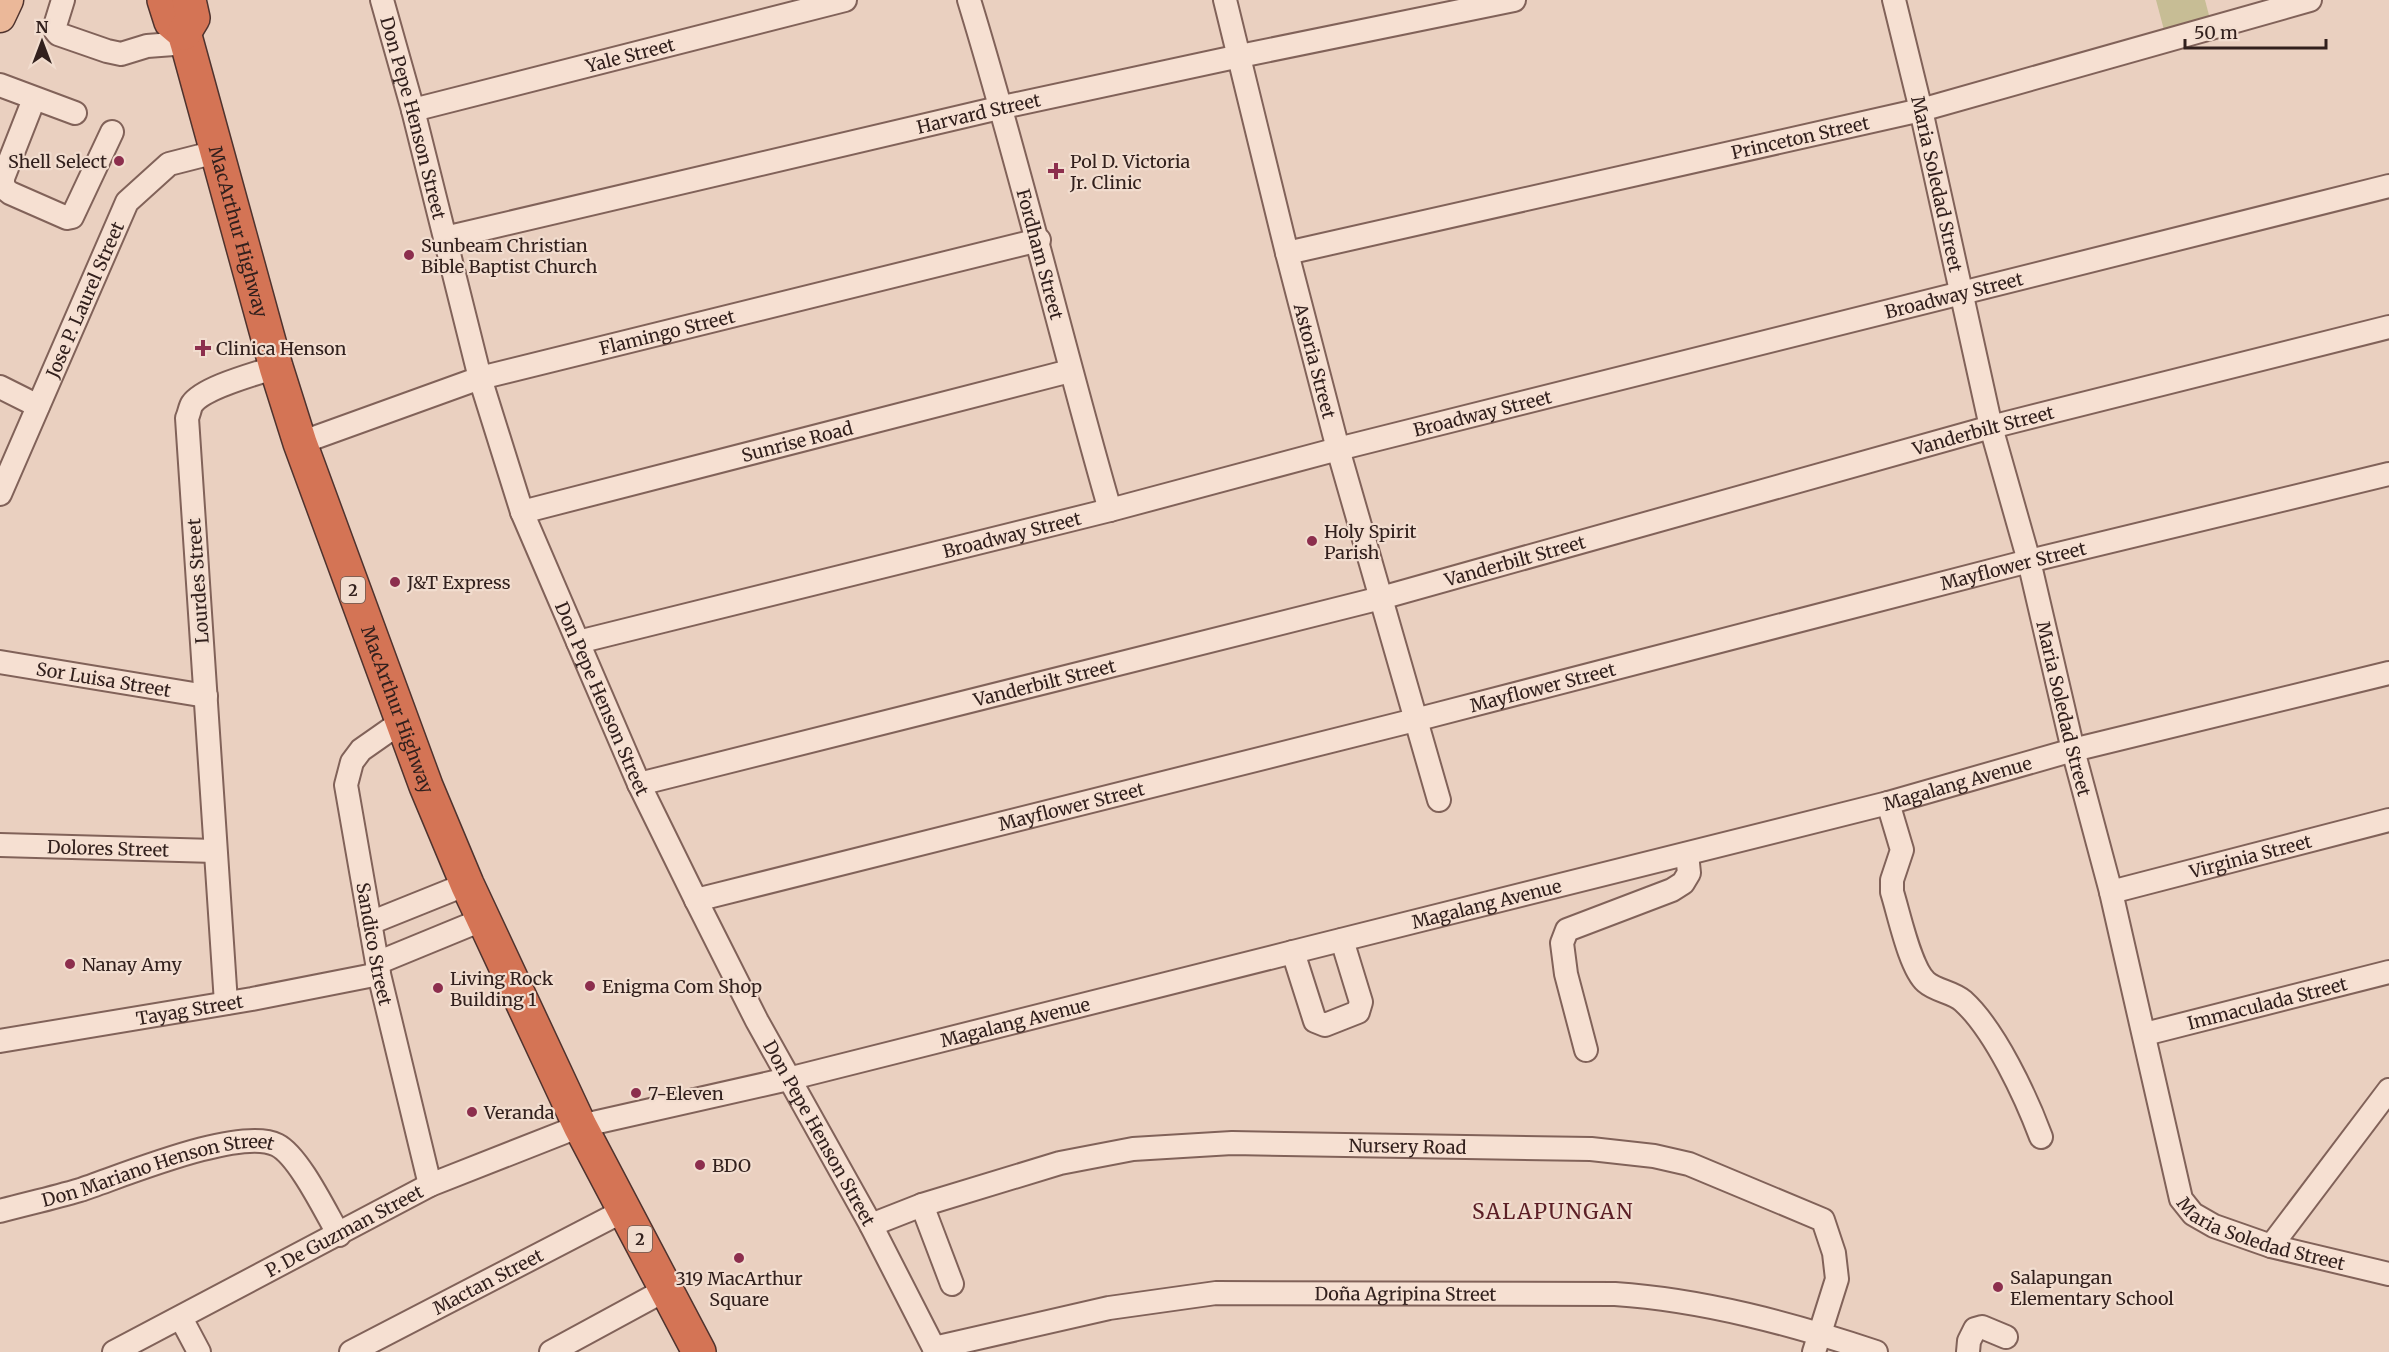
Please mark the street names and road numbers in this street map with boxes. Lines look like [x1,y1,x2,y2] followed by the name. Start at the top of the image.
[376,14,451,222] street label: Don Pepe Henson Street
[582,32,677,77] street label: Yale Street
[914,88,1043,138] street label: Harvard Street
[1907,94,1968,274] street label: Maria Soledad Street
[1729,111,1871,164] street label: Princeton Street
[204,143,273,320] street label: MacArthur Highway
[1012,186,1069,322] street label: Fordham Street
[40,218,129,382] street label: Jose P. Laurel Street
[1882,267,2025,323] street label: Broadway Street
[1289,300,1341,421] street label: Astoria Street
[597,304,737,360] street label: Flamingo Street
[1411,385,1554,441] street label: Broadway Street
[1909,400,2056,460] street label: Vanderbilt Street
[739,416,855,467] street label: Sunrise Road
[940,506,1083,563] street label: Broadway Street
[182,518,214,644] street label: Lourdes Street
[1441,530,1588,591] street label: Vanderbilt Street
[1938,536,2088,595] street label: Mayflower Street
[341,577,365,603] road number: 2
[550,598,654,799] street label: Don Pepe Henson Street
[2032,619,2096,799] street label: Maria Soledad Street
[357,622,439,797] street label: MacArthur Highway
[970,654,1118,711] street label: Vanderbilt Street
[34,657,173,702] street label: Sor Luisa Street
[1467,657,1618,717] street label: Mayflower Street
[1880,751,2034,815] street label: Magalang Avenue
[996,777,1147,835] street label: Mayflower Street
[2186,829,2314,883] street label: Virginia Street
[47,835,169,861] street label: Dolores Street
[1409,874,1564,933] street label: Magalang Avenue
[352,881,398,1008] street label: Sandico Street
[2185,972,2349,1034] street label: Immaculada Street
[134,989,245,1030] street label: Tayag Street
[938,992,1092,1052] street label: Magalang Avenue
[758,1036,881,1230] street label: Don Pepe Henson Street
[39,1129,277,1211] street label: Don Mariano Henson Street
[1348,1133,1467,1158] street label: Nursery Road
[261,1179,427,1282] street label: P. De Guzman Street
[2172,1192,2347,1275] street label: Maria Soledad Street
[628,1226,652,1252] road number: 2
[429,1243,547,1319] street label: Mactan Street
[1314,1282,1496,1305] street label: Doña Agripina Street

